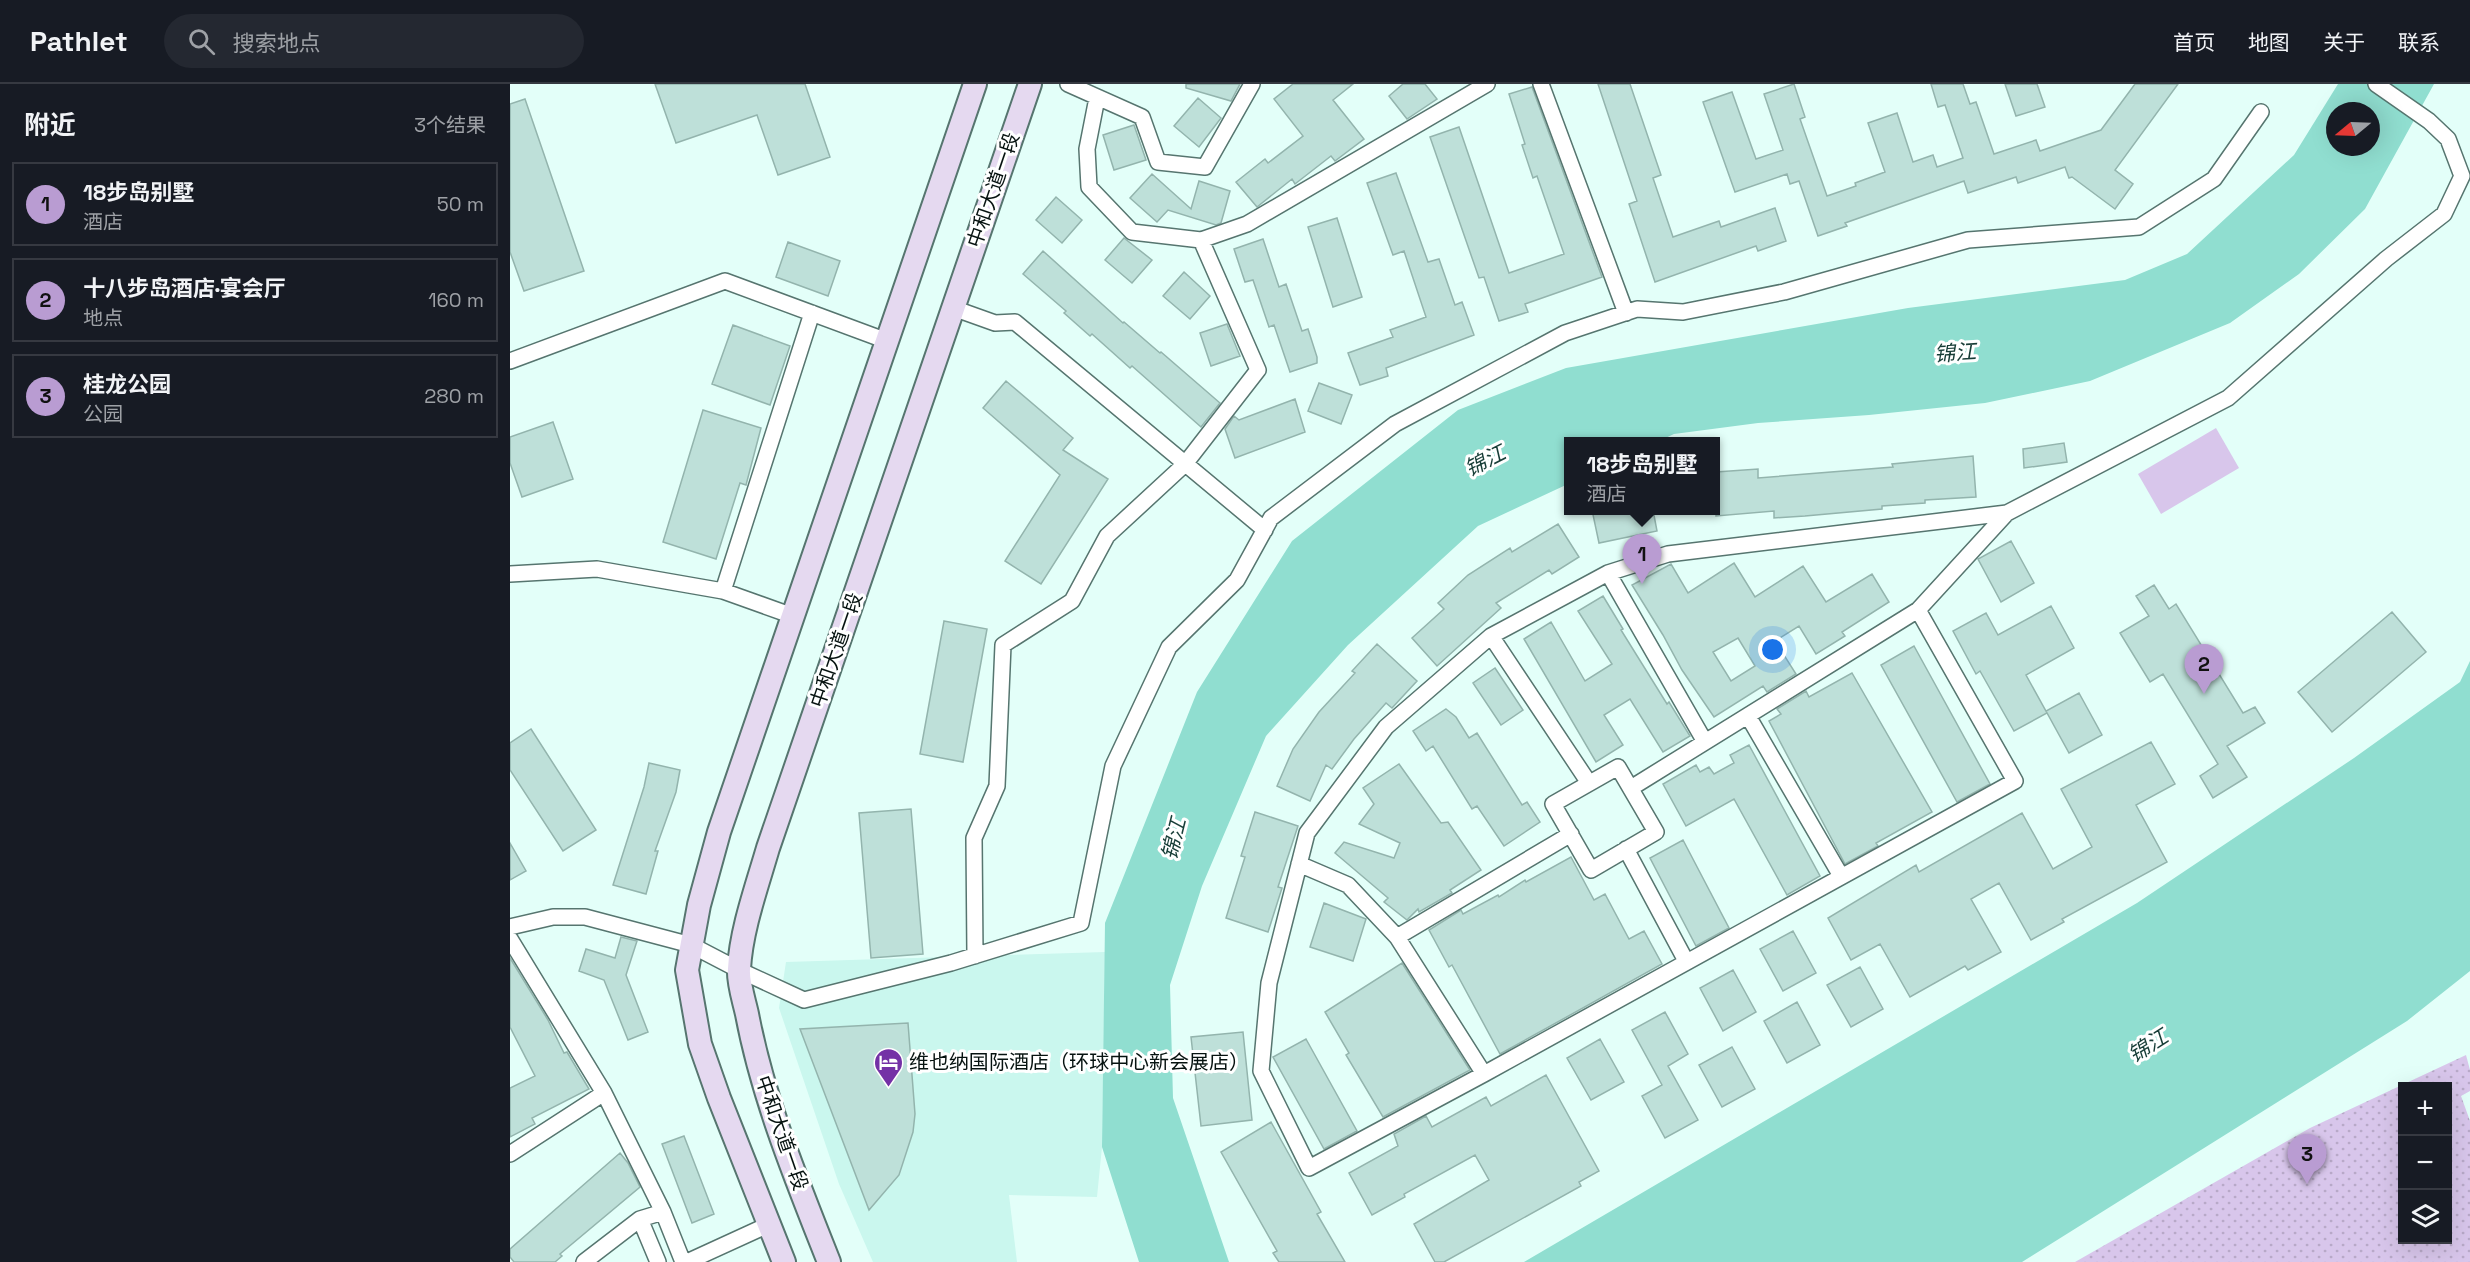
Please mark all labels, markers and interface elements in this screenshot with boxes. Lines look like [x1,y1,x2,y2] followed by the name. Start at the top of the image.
[164,14,584,68] search box
[30,23,128,59] text: Pathlet
[185,25,218,58] icon: search
[233,29,321,57] text: 搜索地点
[2173,29,2215,56] text: 首页
[2248,29,2290,56] text: 地图
[2323,29,2365,56] text: 关于
[2398,29,2440,56] text: 联系
[2326,102,2380,156] north arrow
[24,108,76,142] text: 附近
[414,112,486,138] text: 3个结果
[961,129,1025,251] street label: 中和大道一段
[83,178,194,206] text: 18步岛别墅
[41,191,50,217] text: 1
[437,191,484,217] text: 50 m
[83,209,123,235] text: 酒店
[83,274,286,302] text: 十八步岛酒店·宴会厅
[40,287,51,313] text: 2
[428,287,484,313] text: 160 m
[83,305,123,331] text: 地点
[1933,337,1979,367] water label: 锦江
[83,370,171,398] text: 桂龙公园
[39,383,52,409] text: 3
[424,383,484,409] text: 280 m
[83,401,123,427] text: 公园
[1564,437,1720,515] popup
[1460,438,1511,482] water label: 锦江
[1586,450,1698,478] text: 18步岛别墅
[1586,481,1626,507] text: 酒店
[1622,534,1662,584] pin: 1
[804,589,868,711] street label: 中和大道一段
[1758,635,1787,664] your location
[2184,644,2224,694] pin: 2
[1155,813,1192,863] water label: 锦江
[2123,1022,2174,1068] water label: 锦江
[872,1046,904,1088] hotel icon: 维也纳国际酒店（环球中心新会展店）
[909,1049,1249,1075] place label: 维也纳国际酒店（环球中心新会展店）
[750,1072,814,1194] street label: 中和大道一段
[2398,1082,2452,1244] map controls
[2398,1082,2452,1136] button: +
[2288,1134,2326,1184] pin: 3
[2398,1136,2452,1190] button: −
[2398,1190,2452,1244] button: layers

